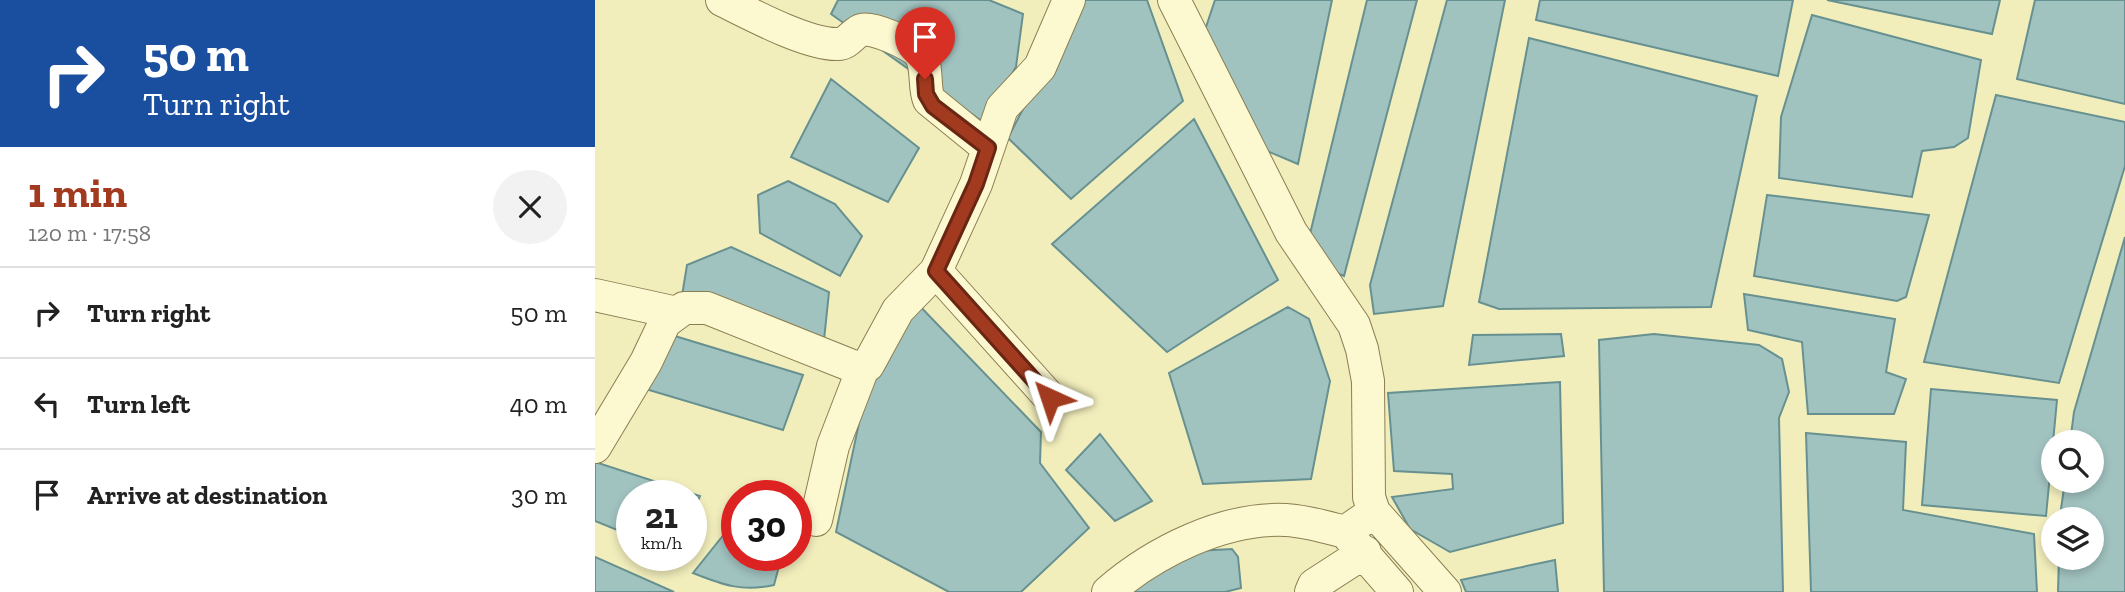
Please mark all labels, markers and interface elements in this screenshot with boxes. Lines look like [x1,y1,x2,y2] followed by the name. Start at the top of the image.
[895,7,955,79] pin
[906,18,944,56] icon: arrive
[143,25,249,84] text: 50 m
[28,28,119,119] icon: right
[143,85,290,123] text: Turn right
[28,167,127,218] text: 1 min
[493,170,567,244] button: close
[28,219,151,247] text: 120 m · 17:58
[28,294,66,332] icon: right
[87,297,210,329] text: Turn right
[510,297,567,329] text: 50 m
[1013,361,1087,435] position arrow
[28,385,66,423] icon: left
[87,388,190,420] text: Turn left
[510,388,567,420] text: 40 m
[2041,430,2104,570] map controls
[2041,430,2104,493] button: search
[28,476,66,514] icon: arrive
[87,479,327,511] text: Arrive at destination
[511,479,567,511] text: 30 m
[721,480,812,571] speed limit sign: 30
[645,495,678,537] text: 21
[2041,507,2104,570] button: layers
[641,532,682,554] text: km/h

